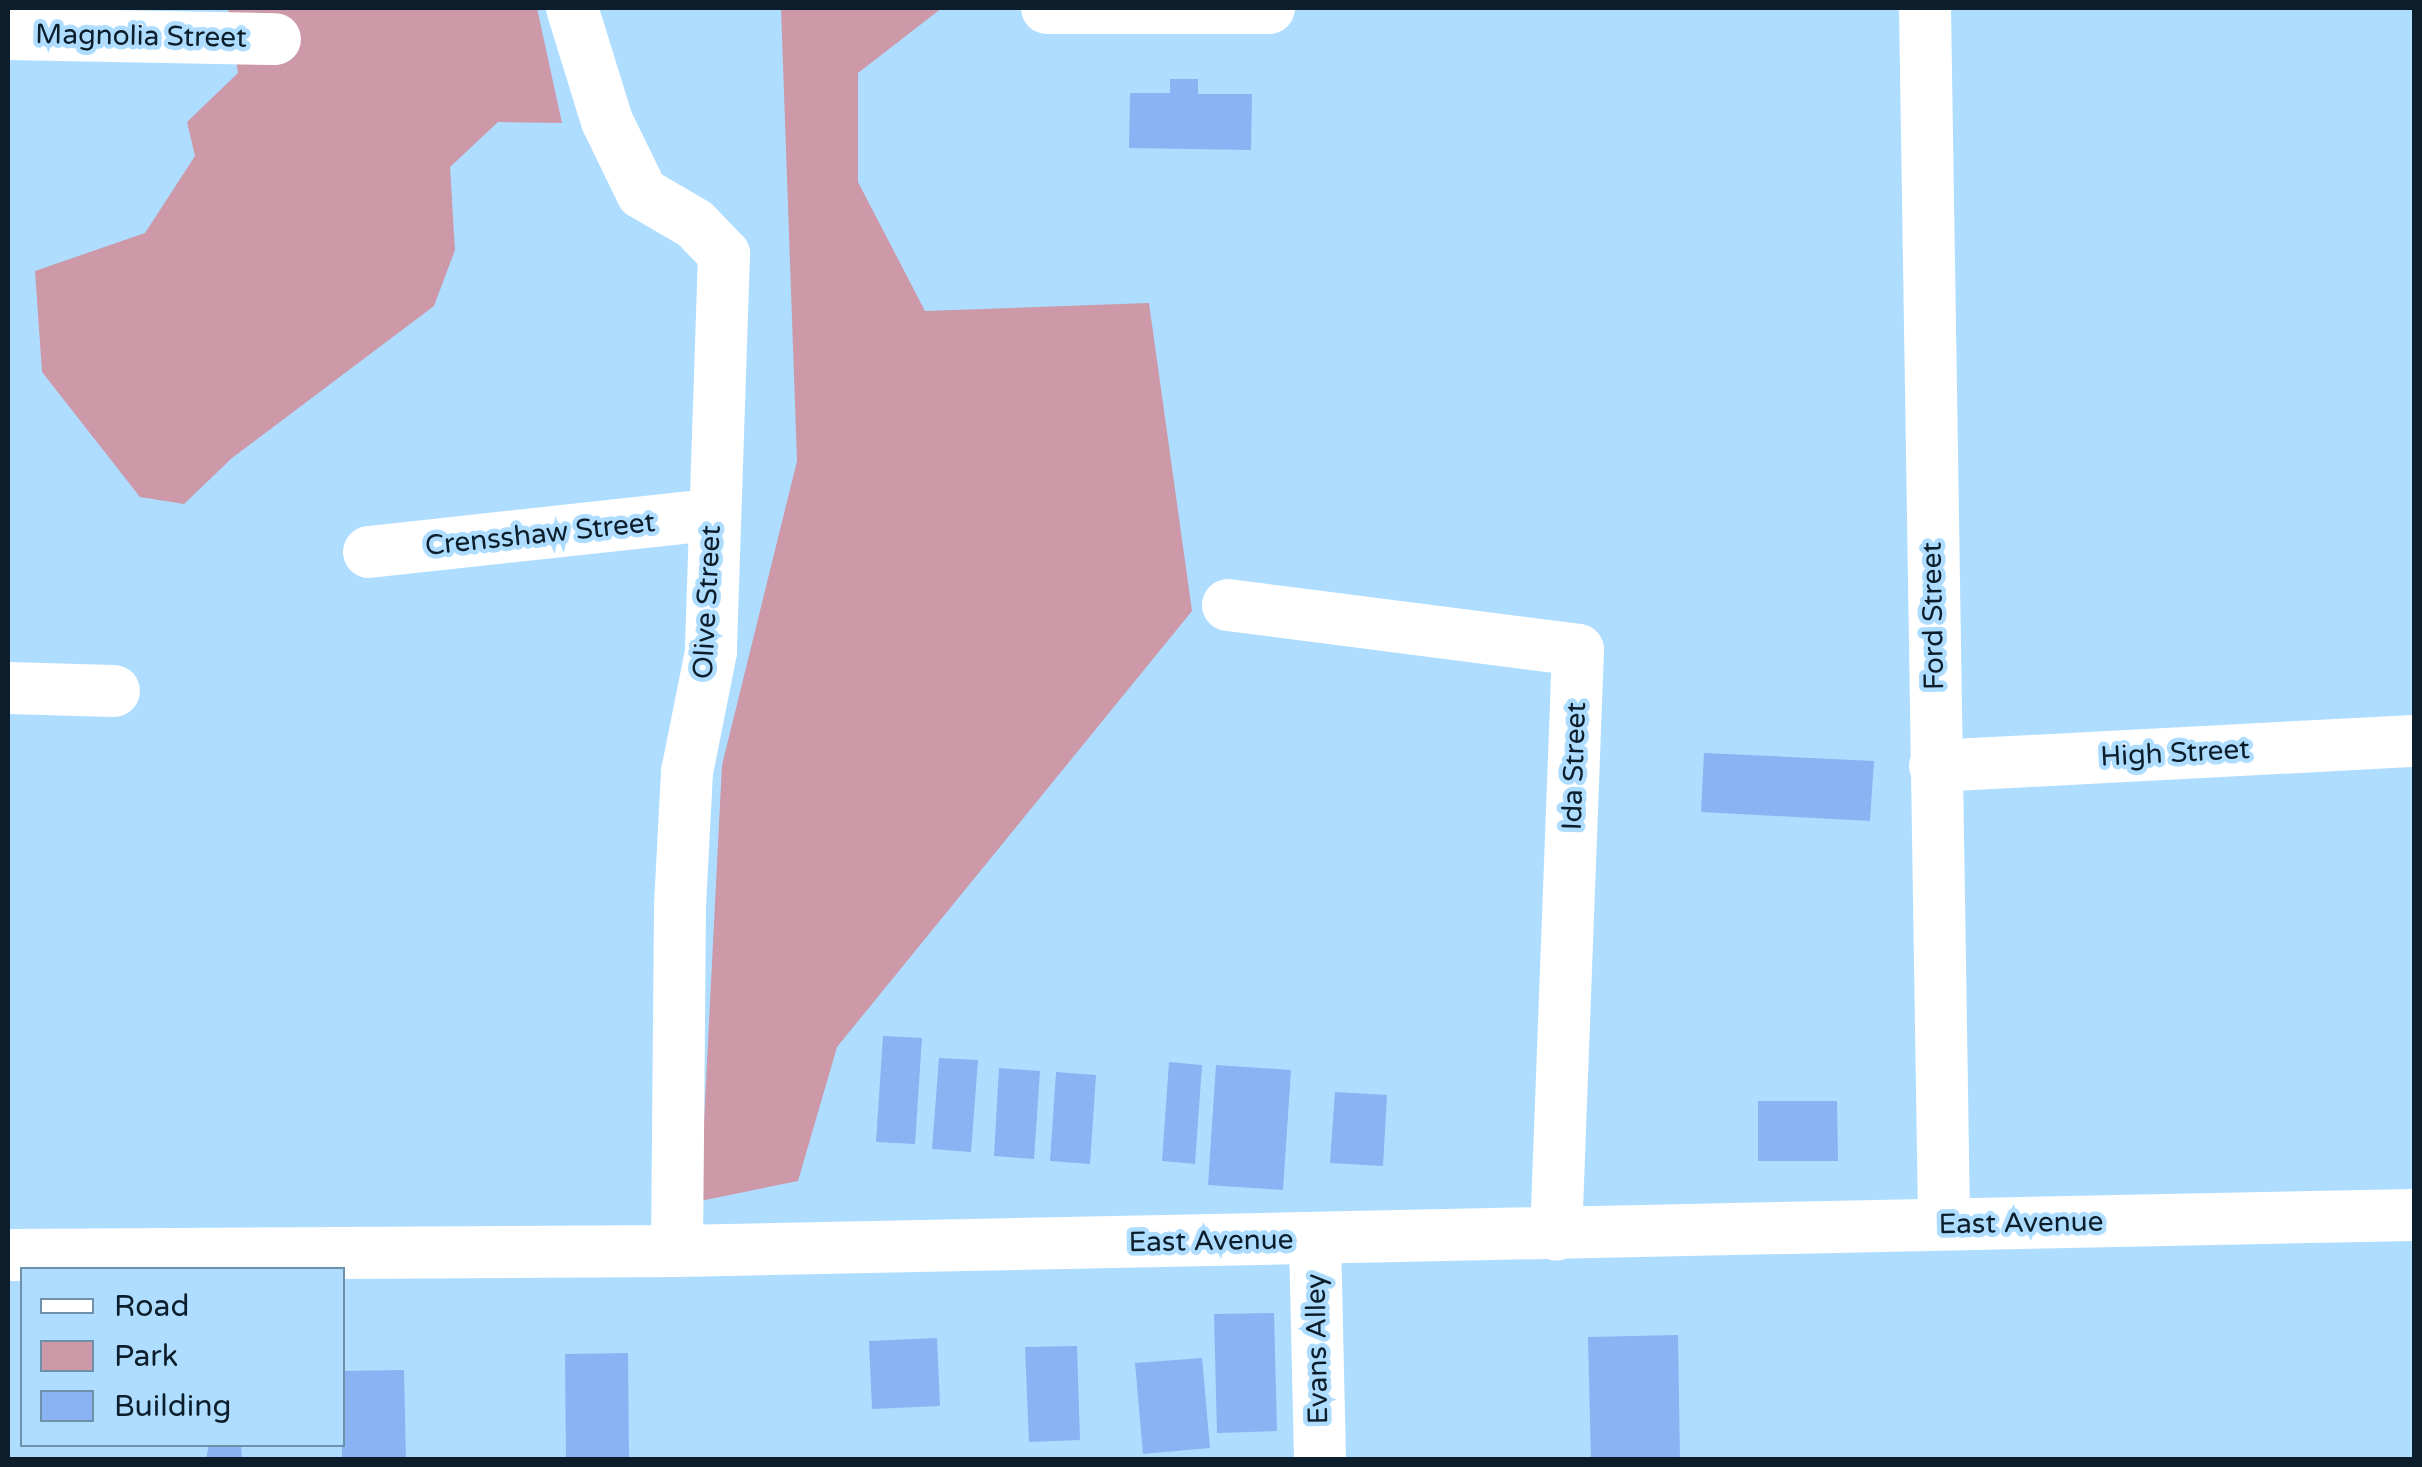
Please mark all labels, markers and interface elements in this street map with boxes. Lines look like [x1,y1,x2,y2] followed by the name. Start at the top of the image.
[35,17,247,55] street label: Magnolia Street
[423,505,657,563] street label: Crensshaw Street
[686,524,728,680] street label: Olive Street
[1915,542,1951,690] street label: Ford Street
[1555,701,1593,831] street label: Ida Street
[2099,732,2251,774] street label: High Street
[1938,1205,2104,1241] street label: East Avenue
[1128,1223,1294,1259] street label: East Avenue
[20,1267,345,1447] legend
[1299,1273,1335,1425] street label: Evans Alley
[114,1288,189,1325] text: Road
[114,1338,178,1375] text: Park
[114,1388,231,1425] text: Building

